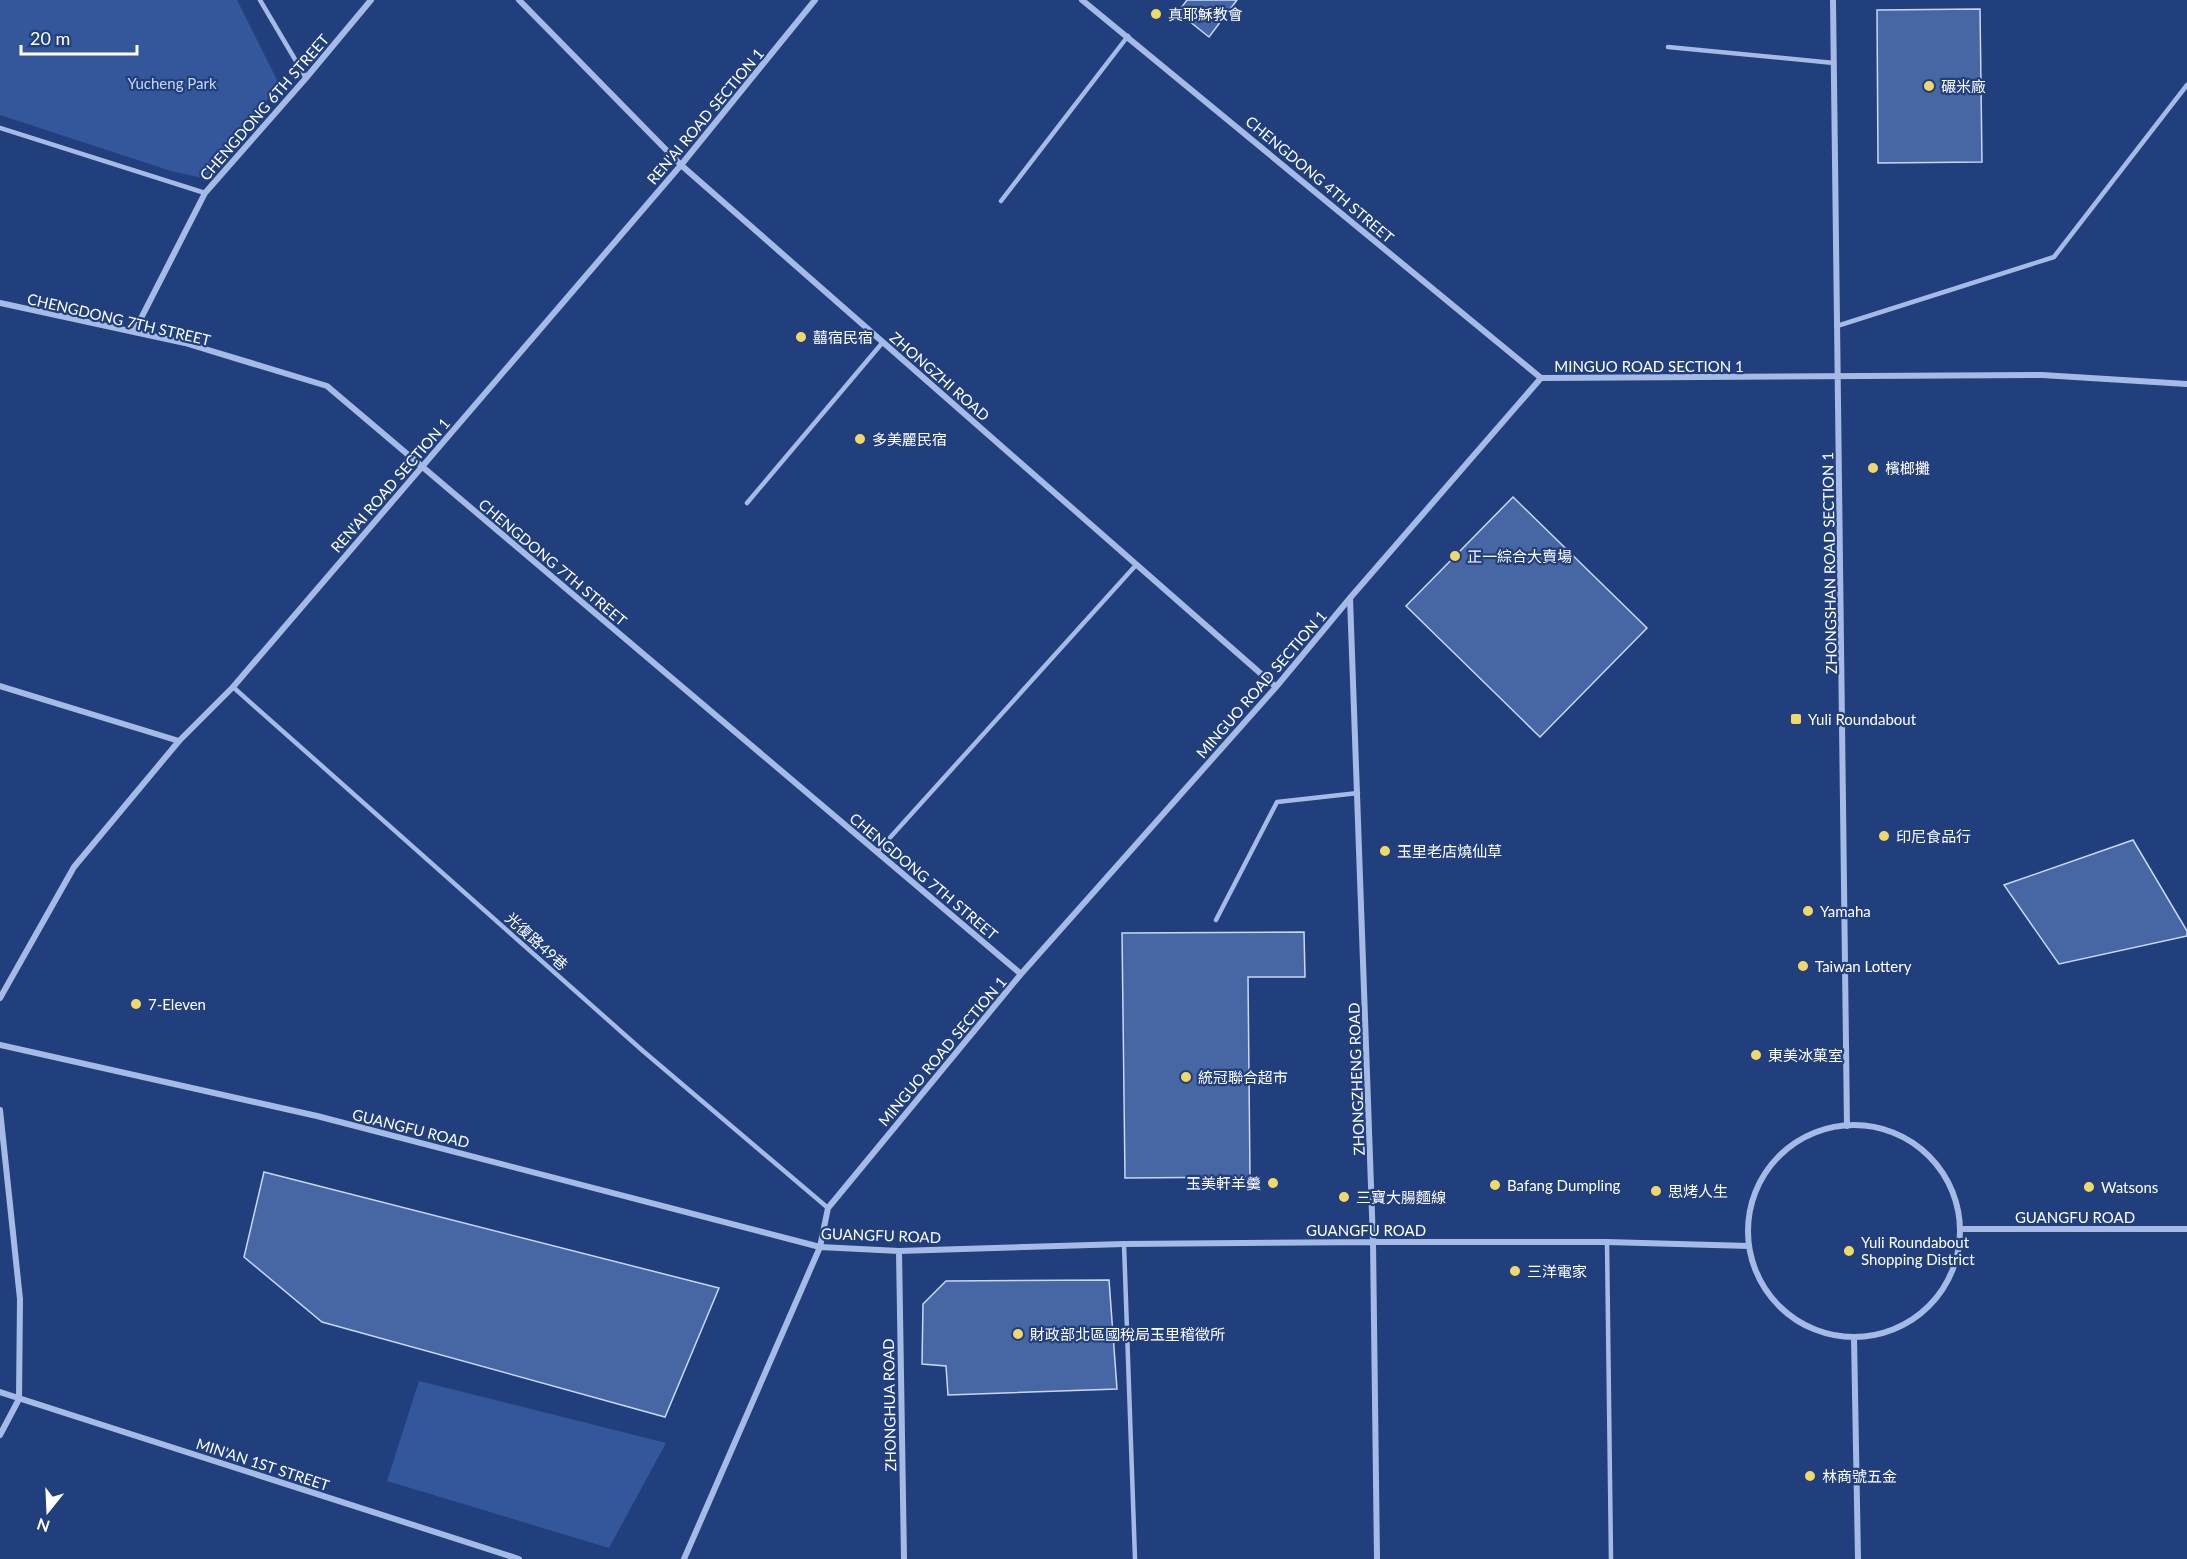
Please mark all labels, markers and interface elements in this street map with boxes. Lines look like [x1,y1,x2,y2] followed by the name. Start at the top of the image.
[1168,5,1243,23] place label: 真耶穌教會
[1149,7,1163,21] marker: 真耶穌教會
[21,18,136,56] scale bar
[30,27,70,49] text: 20 m
[196,30,332,184] street label: CHENGDONG 6TH STREET
[643,44,767,188] street label: REN'AI ROAD SECTION 1
[127,74,217,92] park label: Yucheng Park
[1941,77,1986,95] place label: 碾米廠
[1922,79,1936,93] marker: 碾米廠
[1242,112,1398,246] street label: CHENGDONG 4TH STREET
[26,289,213,349] street label: CHENGDONG 7TH STREET
[813,328,873,346] place label: 囍宿民宿
[887,328,993,424] street label: ZHONGZHI ROAD
[794,330,808,344] marker: 囍宿民宿
[1554,357,1744,375] street label: MINGUO ROAD SECTION 1
[327,414,453,556] street label: REN'AI ROAD SECTION 1
[872,430,947,448] place label: 多美麗民宿
[853,432,867,446] marker: 多美麗民宿
[1818,452,1840,674] street label: ZHONGSHAN ROAD SECTION 1
[1885,459,1930,477] place label: 檳榔攤
[1866,461,1880,475] marker: 檳榔攤
[475,495,631,629] street label: CHENGDONG 7TH STREET
[1467,547,1572,565] place label: 正一綜合大賣場
[1448,549,1462,563] marker: 正一綜合大賣場
[1192,607,1330,761] street label: MINGUO ROAD SECTION 1
[1808,710,1917,728] place label: Yuli Roundabout
[1789,712,1803,726] marker: Yuli Roundabout
[846,809,1002,943] street label: CHENGDONG 7TH STREET
[1896,827,1971,845] place label: 印尼食品行
[1877,829,1891,843] marker: 印尼食品行
[1397,842,1502,860] place label: 玉里老店燒仙草
[1378,844,1392,858] marker: 玉里老店燒仙草
[1820,902,1871,920] place label: Yamaha
[1801,904,1815,918] marker: Yamaha
[502,908,572,974] street label: 光復路49巷
[1815,957,1912,975] place label: Taiwan Lottery
[1796,959,1810,973] marker: Taiwan Lottery
[874,973,1010,1129] street label: MINGUO ROAD SECTION 1
[148,995,206,1013] place label: 7-Eleven
[129,997,143,1011] marker: 7-Eleven
[1344,1002,1368,1156] street label: ZHONGZHENG ROAD
[1768,1046,1843,1064] place label: 東美冰菓室
[1749,1048,1763,1062] marker: 東美冰菓室
[1198,1068,1288,1086] place label: 統冠聯合超市
[1179,1070,1193,1084] marker: 統冠聯合超市
[350,1105,472,1151] street label: GUANGFU ROAD
[1186,1174,1261,1192] place label: 玉美軒羊羹
[1266,1176,1280,1190] marker: 玉美軒羊羹
[1507,1176,1621,1194] place label: Bafang Dumpling
[1488,1178,1502,1192] marker: Bafang Dumpling
[2101,1178,2158,1196] place label: Watsons
[2082,1180,2096,1194] marker: Watsons
[1668,1182,1728,1200] place label: 思烤人生
[1649,1184,1663,1198] marker: 思烤人生
[1356,1188,1446,1206] place label: 三寶大腸麵線
[1337,1190,1351,1204] marker: 三寶大腸麵線
[2015,1208,2135,1226] street label: GUANGFU ROAD
[1306,1221,1426,1239] street label: GUANGFU ROAD
[821,1224,941,1246] street label: GUANGFU ROAD
[1861,1233,1975,1268] place label: Yuli Roundabout Shopping District
[1842,1244,1856,1258] marker: Yuli Roundabout Shopping District
[1527,1262,1587,1280] place label: 三洋電家
[1508,1264,1522,1278] marker: 三洋電家
[1030,1325,1225,1343] place label: 財政部北區國稅局玉里稽徵所
[1011,1327,1025,1341] marker: 財政部北區國稅局玉里稽徵所
[879,1338,899,1472] street label: ZHONGHUA ROAD
[194,1434,332,1494] street label: MIN'AN 1ST STREET
[1822,1467,1897,1485] place label: 林商號五金
[1803,1469,1817,1483] marker: 林商號五金
[18,1481,78,1541] north arrow
[34,1515,52,1537] text: N

